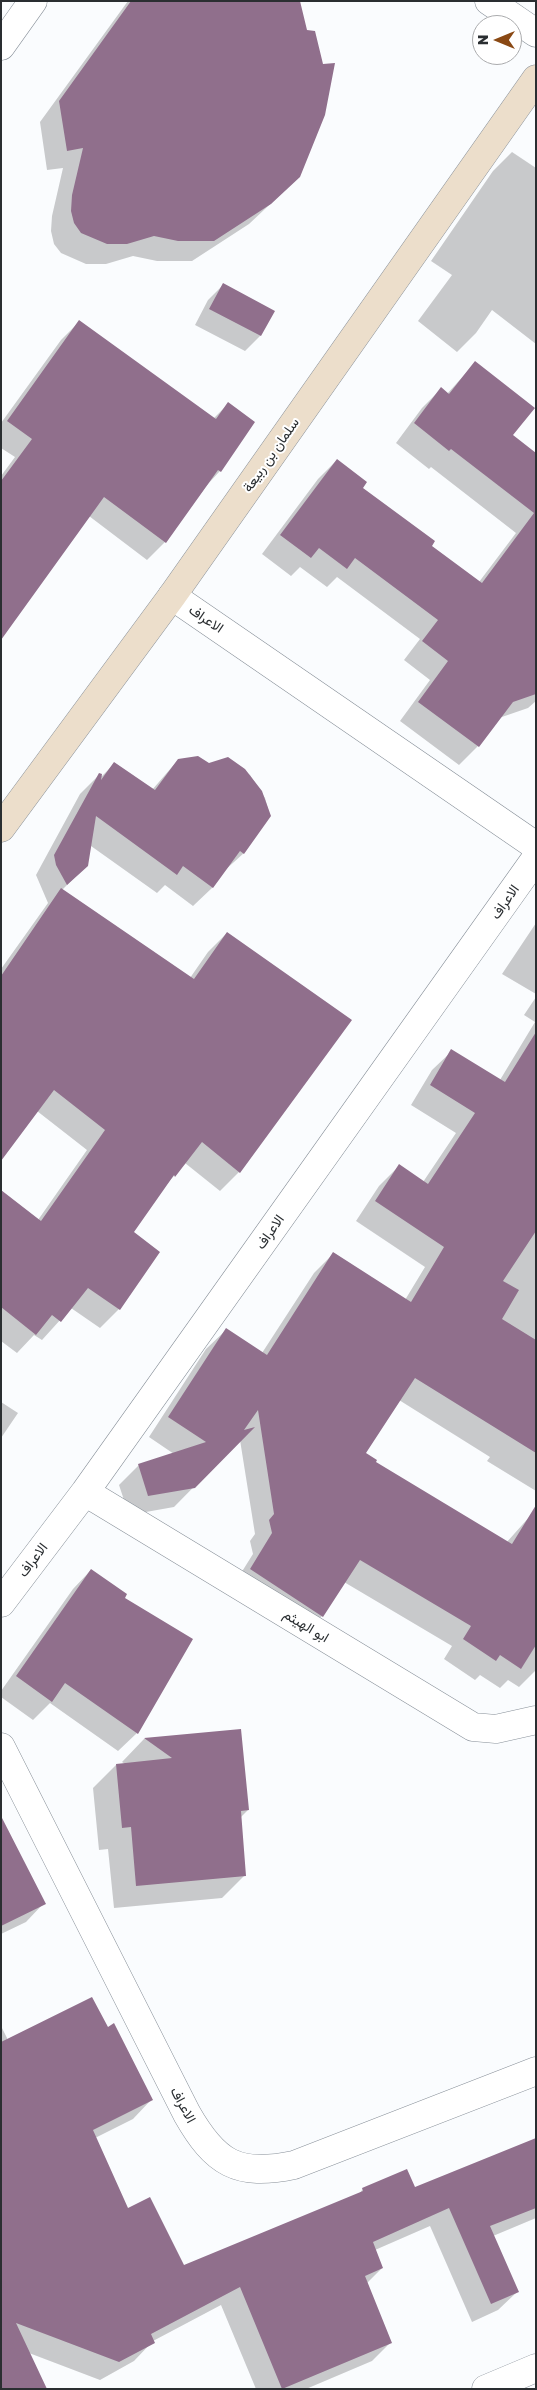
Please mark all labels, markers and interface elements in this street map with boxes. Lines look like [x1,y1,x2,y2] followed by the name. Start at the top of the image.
[472,15,522,65] north arrow
[474,35,491,45] text: N
[239,415,303,495] street label: سلمان بن ربيعة
[185,601,227,637] street label: الاعراف
[487,881,523,923] street label: الاعراف
[252,1211,288,1253] street label: الاعراف
[15,1540,51,1580] street label: الاعراف
[280,1606,332,1646] street label: ابو الهيثم
[167,2084,199,2126] street label: الاعراف

